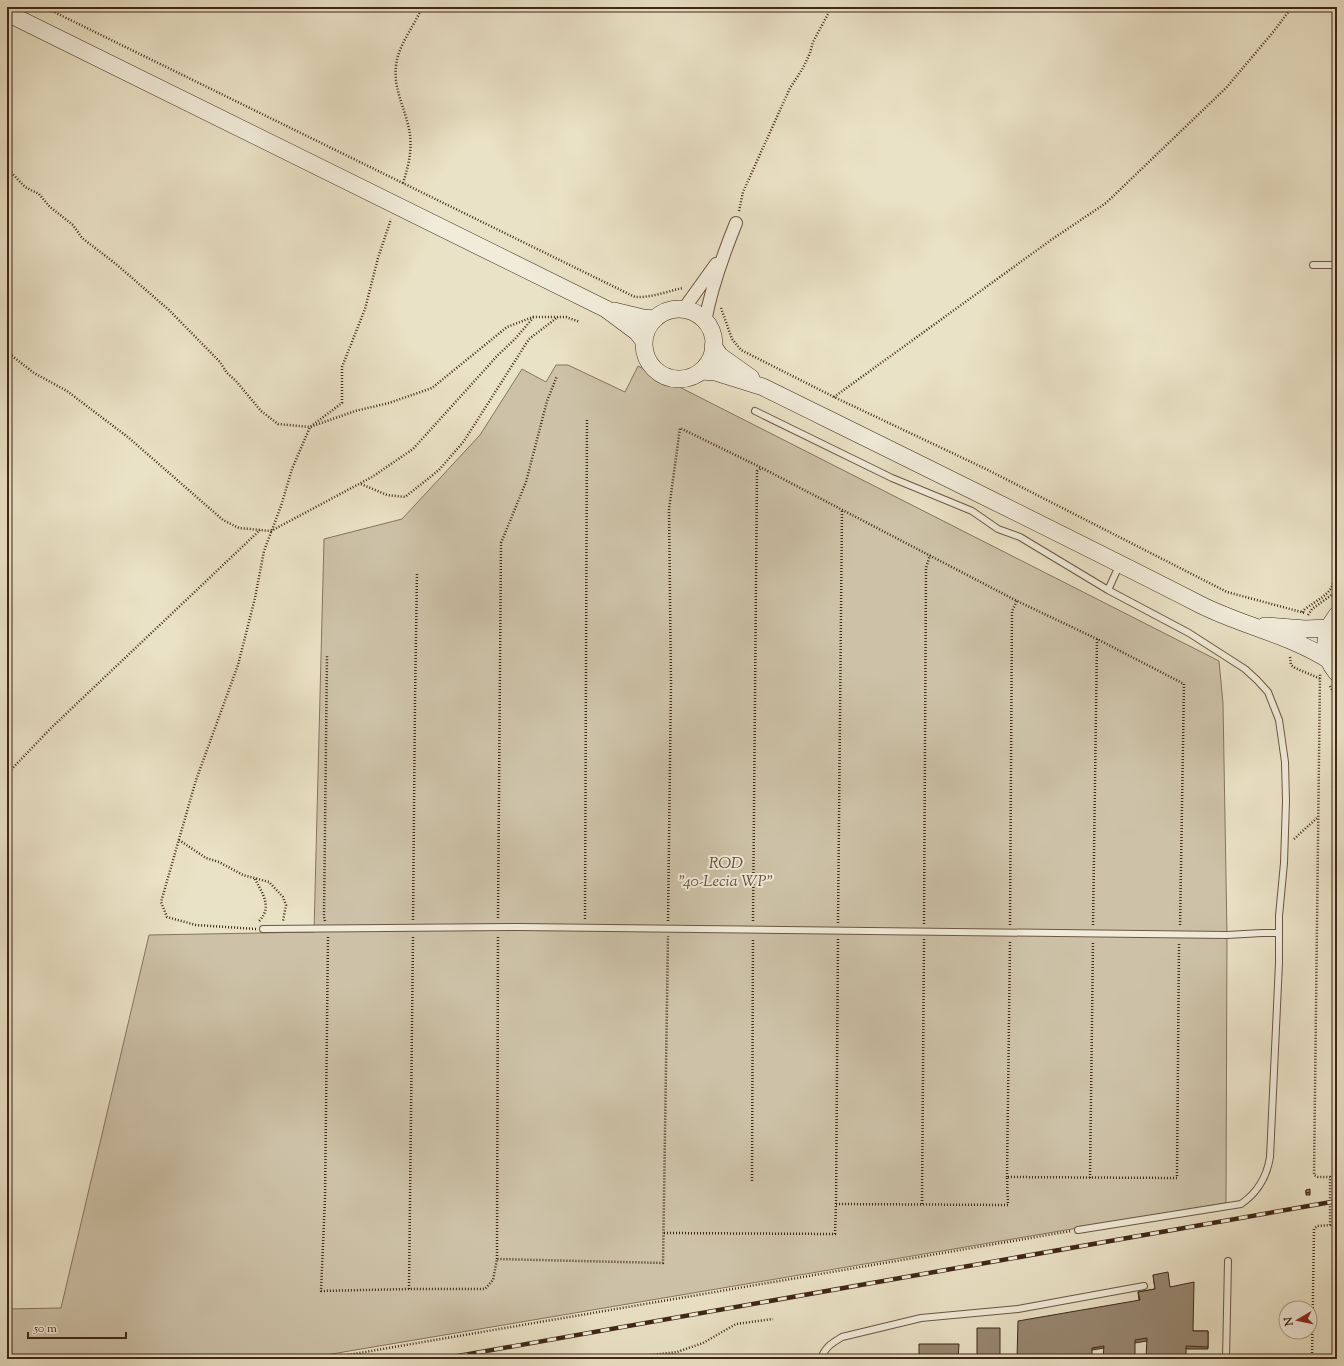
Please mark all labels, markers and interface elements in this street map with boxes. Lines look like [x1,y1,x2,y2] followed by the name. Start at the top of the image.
[679,853,773,894] park label: ROD "40-Lecia WP"
[1278,1300,1318,1340] north arrow
[28,1314,126,1340] scale bar
[1280,1316,1298,1328] text: N
[33,1320,57,1338] text: 50 m

